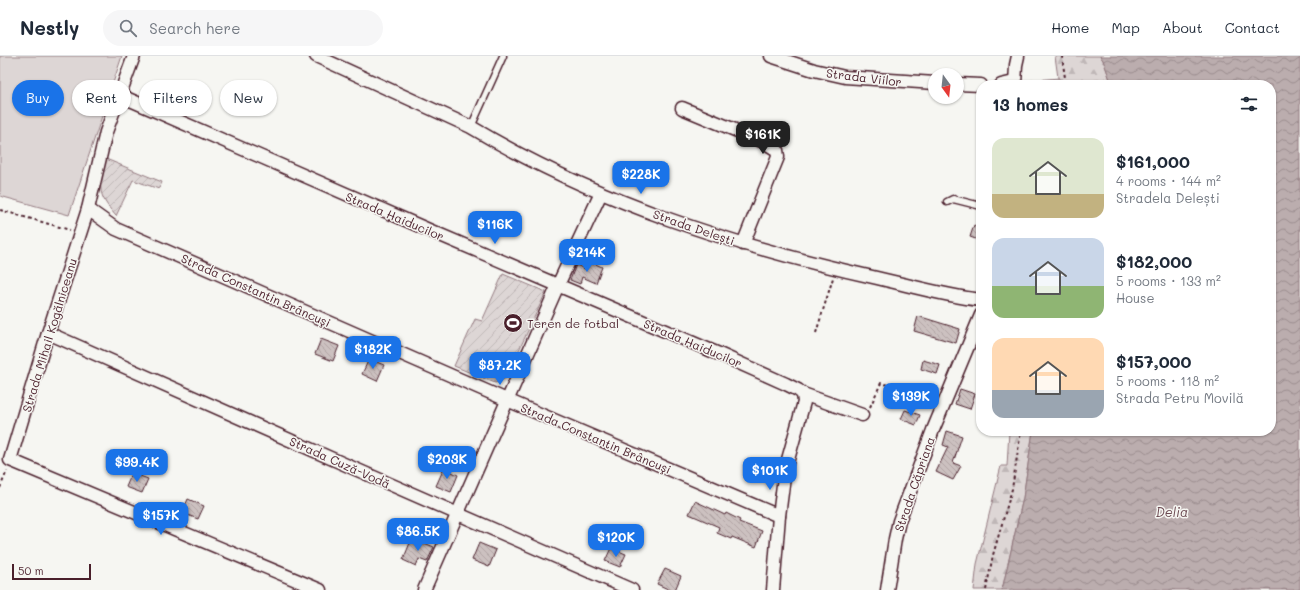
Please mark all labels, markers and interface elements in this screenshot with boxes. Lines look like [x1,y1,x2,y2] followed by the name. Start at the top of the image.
[103,10,383,46] search box
[20,15,79,40] text: Nestly
[117,17,139,39] icon: search
[149,18,240,38] text: Search here
[1051,18,1089,37] text: Home
[1111,18,1140,37] text: Map
[1162,18,1203,37] text: About
[1225,18,1280,37] text: Contact
[825,64,903,90] street label: Strada Viilor
[928,68,964,104] north arrow
[928,68,964,104] map controls
[12,80,64,116] chip: Buy
[72,80,131,116] chip: Rent
[139,80,212,116] chip: Filters
[220,80,277,116] chip: New
[992,93,1068,115] text: 13 homes
[1238,93,1260,115] icon: filters
[735,121,791,155] pin: $161K
[745,125,781,142] text: $161K
[1116,150,1190,172] text: $161,000
[1024,154,1072,202] icon: home
[613,161,669,195] pin: $228K
[621,165,661,182] text: $228K
[1116,172,1221,189] text: 4 rooms · 144 m²
[343,188,447,244] street label: Strada Haiducilor
[1116,189,1220,206] text: Stradela Delești
[651,206,737,248] street label: Strada Delești
[467,211,523,245] pin: $116K
[477,215,513,232] text: $116K
[559,239,615,273] pin: $214K
[568,243,606,260] text: $214K
[179,250,333,330] street label: Strada Constantin Brâncuşi
[1116,250,1192,272] text: $182,000
[1024,254,1072,302] icon: home
[18,256,80,414] street label: Strada Mihail Kogălniceanu
[1116,272,1221,289] text: 5 rooms · 133 m²
[1116,289,1154,306] text: House
[502,312,524,334] sports icon: Teren de fotbal
[527,315,619,331] place label: Teren de fotbal
[641,315,745,371] street label: Strada Haiducilor
[345,336,401,370] pin: $182K
[354,340,392,357] text: $182K
[1116,350,1191,372] text: $157,000
[467,352,533,386] pin: $87.2K
[1024,354,1072,402] icon: home
[478,356,522,373] text: $87.2K
[1116,372,1219,389] text: 5 rooms · 118 m²
[883,383,939,417] pin: $139K
[892,387,930,404] text: $139K
[1116,389,1244,406] text: Strada Petru Movilă
[518,399,674,477] street label: Strada Constantin Brâncuşi
[287,433,393,491] street label: Strada Cuză-Vodă
[890,434,938,534] street label: Strada Căpriana
[419,446,475,480] pin: $203K
[104,449,170,483] pin: $99.4K
[427,450,467,467] text: $203K
[115,453,159,470] text: $99.4K
[742,457,798,491] pin: $101K
[752,461,788,478] text: $101K
[133,502,189,536] pin: $157K
[1156,503,1188,520] water label: Delia
[142,506,180,523] text: $157K
[385,518,451,552] pin: $86.5K
[396,522,440,539] text: $86.5K
[588,524,644,558] pin: $120K
[597,528,635,545] text: $120K
[12,562,91,581] scale bar
[18,563,44,578] text: 50 m

